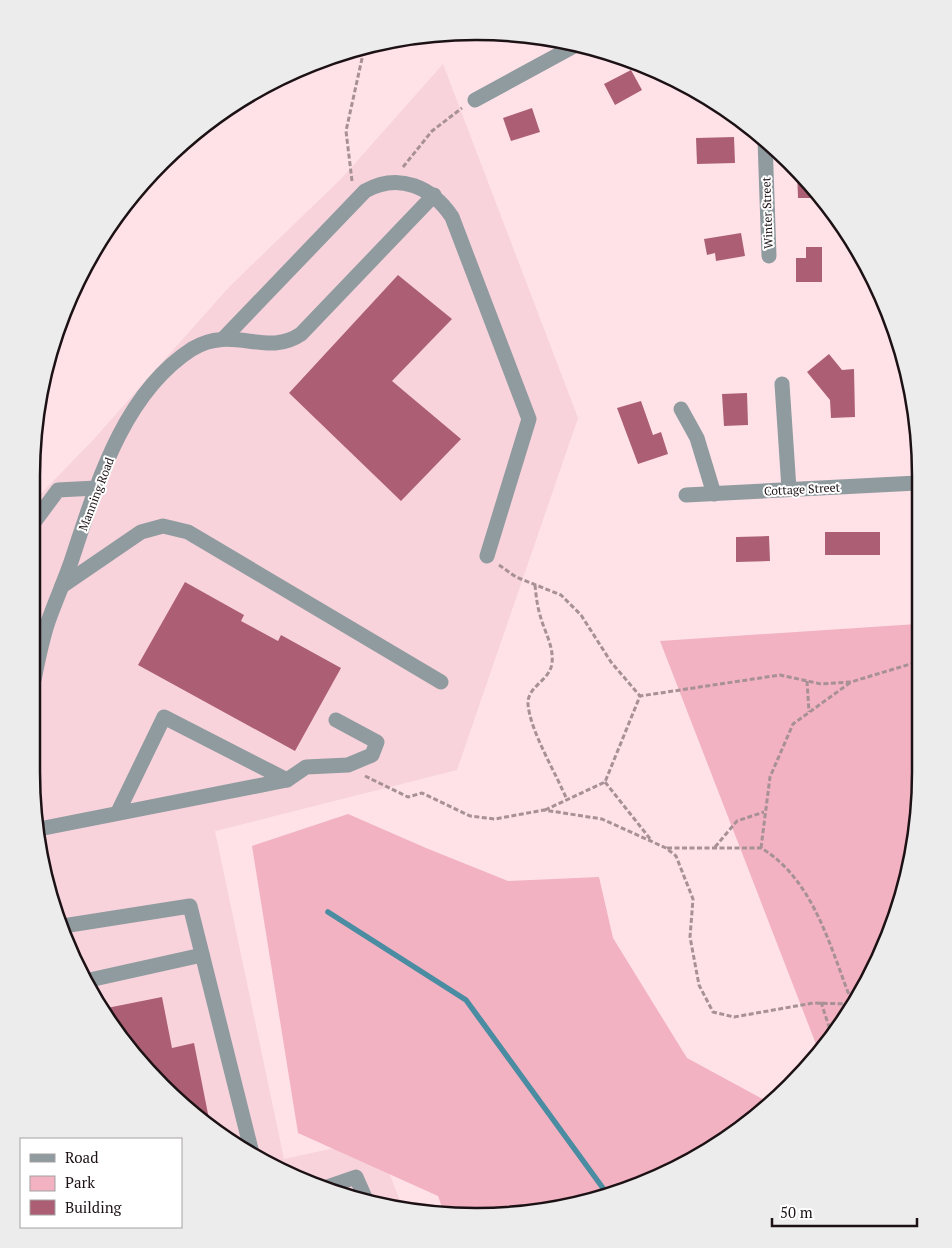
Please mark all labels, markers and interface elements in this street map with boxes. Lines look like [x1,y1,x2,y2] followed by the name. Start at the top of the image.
[758,176,776,249] street label: Winter Street
[75,455,117,533] street label: Manning Road
[764,479,841,498] street label: Cottage Street
[20,1138,182,1228] legend
[65,1147,98,1167] text: Road
[65,1172,95,1192] text: Park
[772,1196,917,1228] scale bar
[65,1197,123,1217] text: Building
[780,1202,813,1222] text: 50 m

